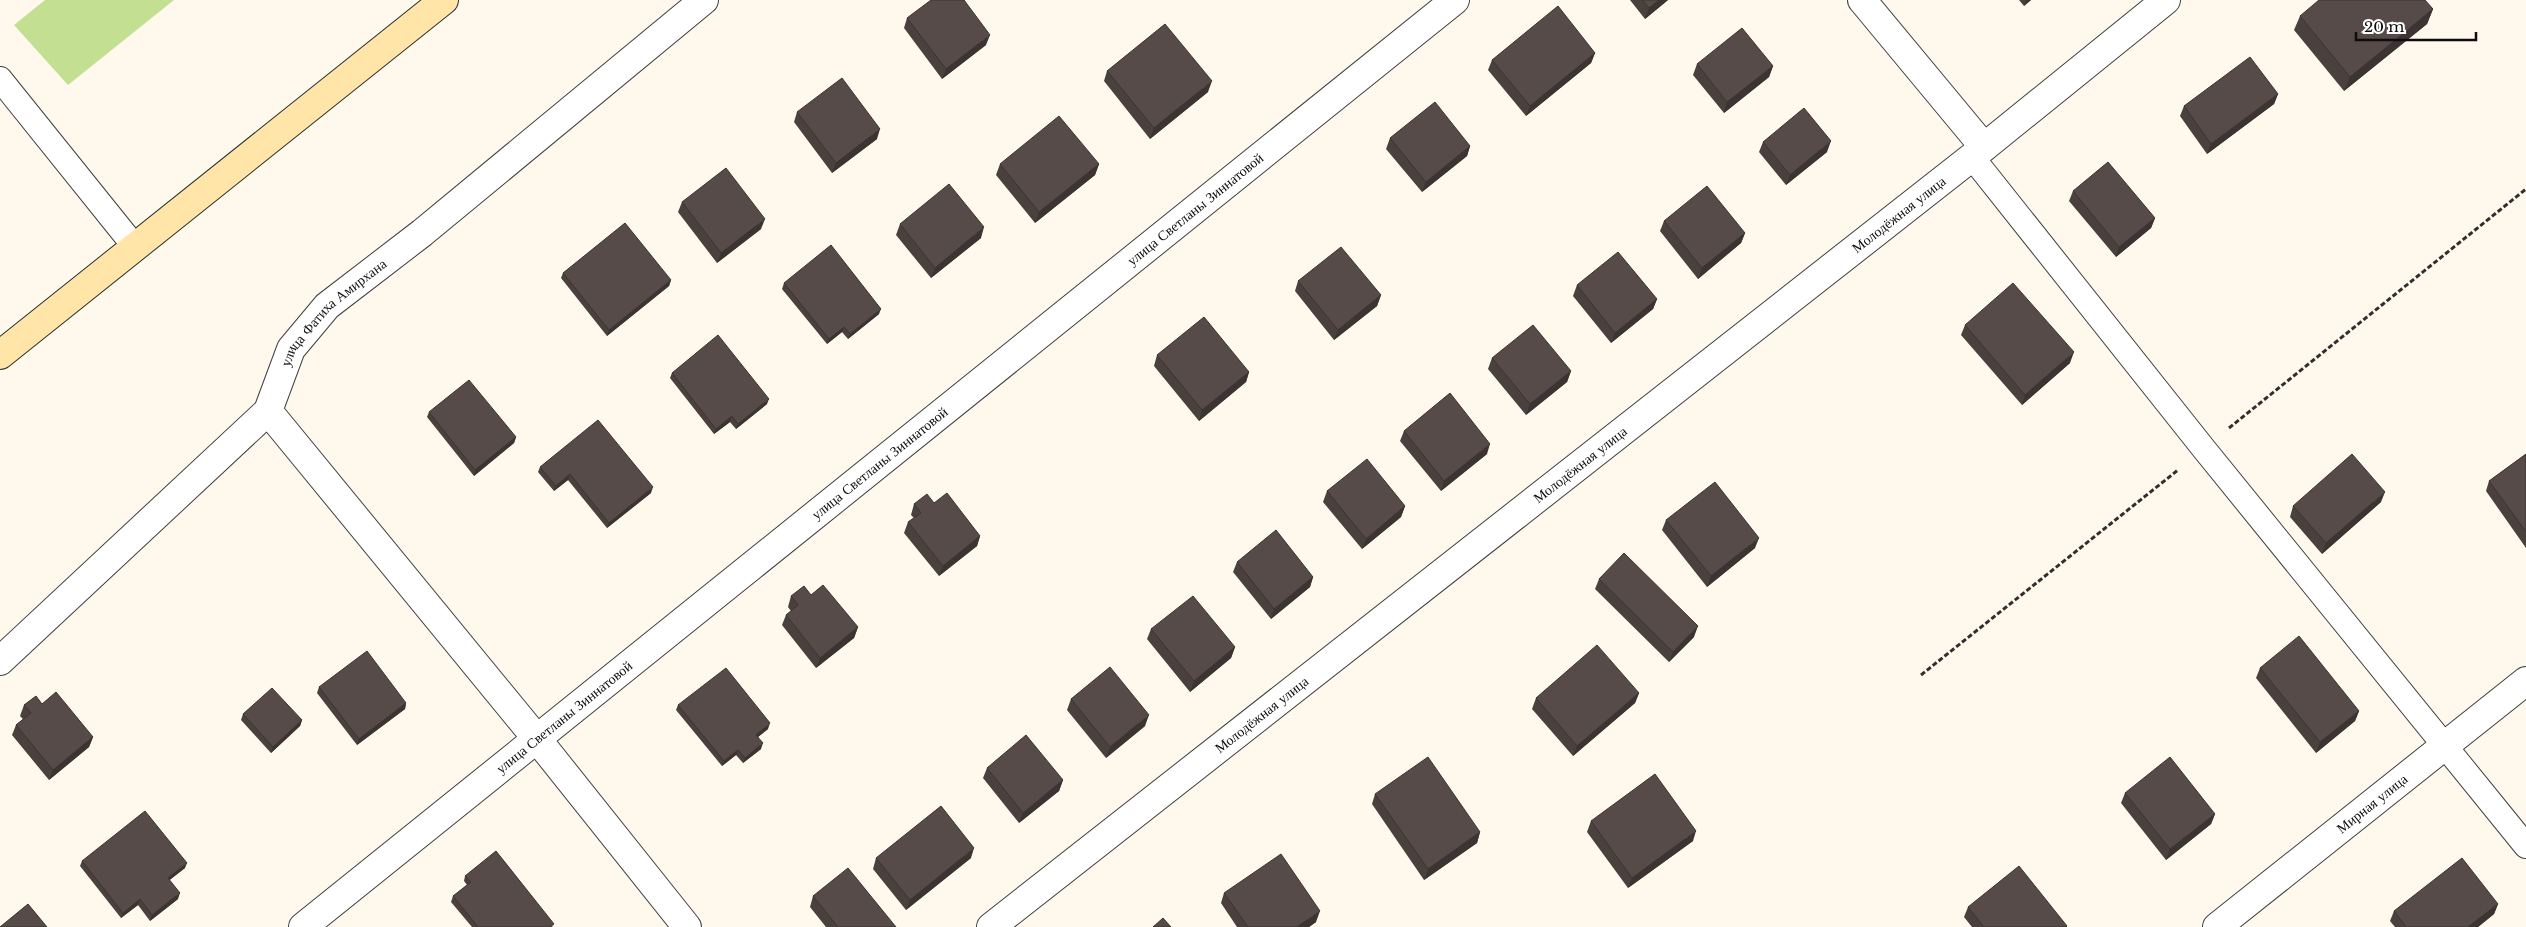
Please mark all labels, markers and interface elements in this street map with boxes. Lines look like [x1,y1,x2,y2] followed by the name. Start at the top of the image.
[2356,10,2476,42] scale bar
[2364,17,2404,36] text: 20 m
[1123,149,1267,269] street label: улица Светланы Зиннатовой
[1848,172,1950,257] street label: Молодёжная улица
[276,254,391,369] street label: улица Фатиха Амирхана
[808,402,952,523] street label: улица Светланы Зиннатовой
[1530,422,1631,507] street label: Молодёжная улица
[492,656,636,777] street label: улица Светланы Зиннатовой
[1211,672,1313,757] street label: Молодёжная улица
[2333,769,2412,837] street label: Мирная улица

